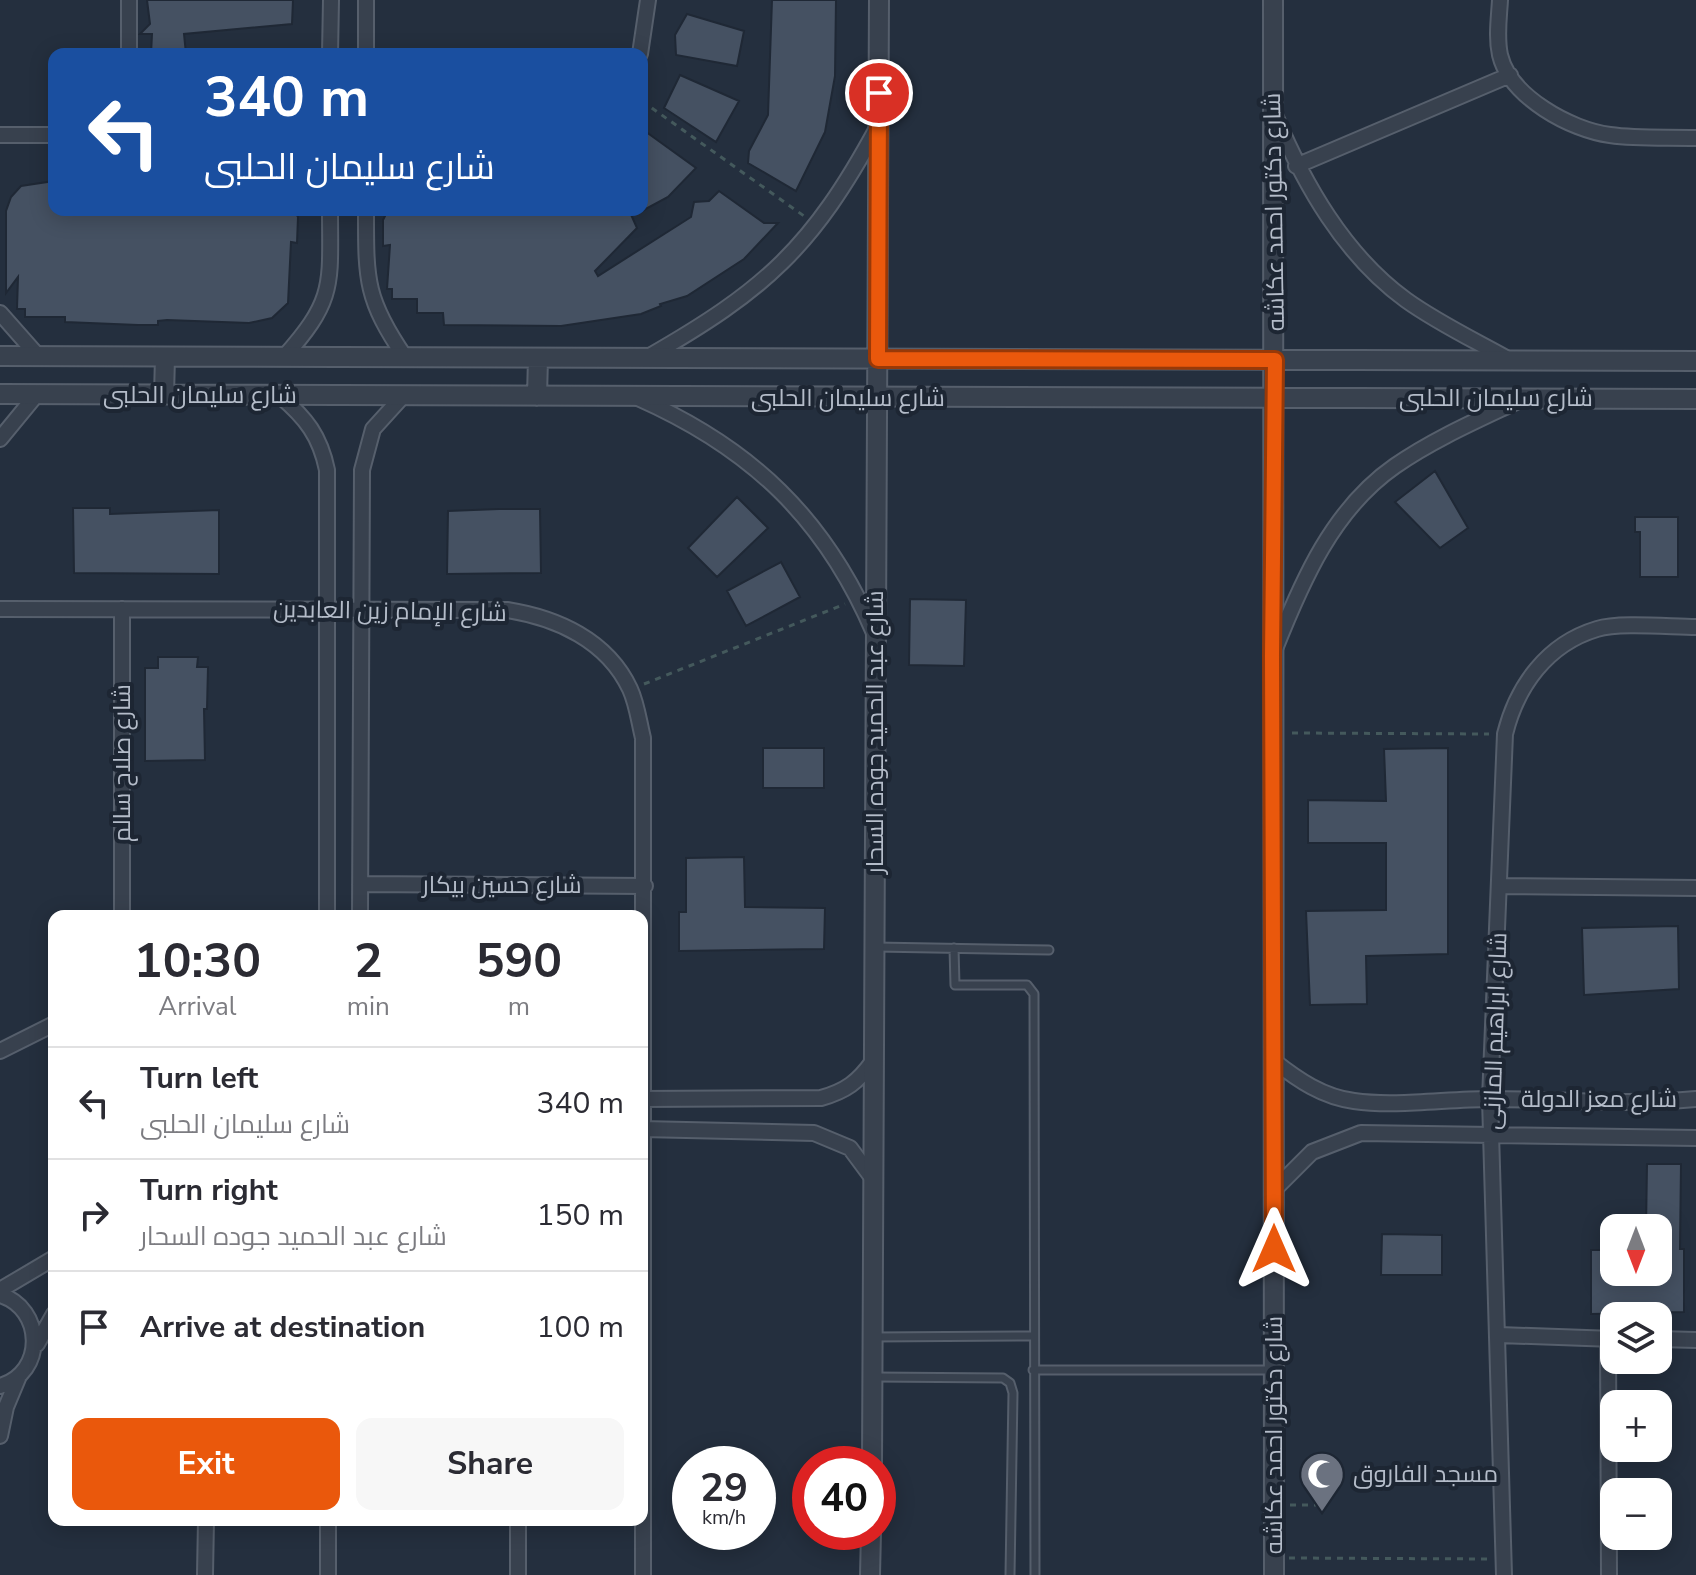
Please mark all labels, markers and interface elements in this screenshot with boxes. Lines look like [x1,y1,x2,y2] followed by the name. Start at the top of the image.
[204,59,369,136] text: 340 m
[845,59,913,127] pin
[857,71,901,115] icon: arrive
[72,80,176,184] icon: left
[1256,93,1292,331] street label: شارع دكتور احمد عكاشه
[204,143,495,192] text: شارع سليمان الحلبى
[103,379,297,411] street label: شارع سليمان الحلبى
[751,382,945,414] street label: شارع سليمان الحلبى
[1399,382,1593,414] street label: شارع سليمان الحلبى
[859,590,891,876] street label: شارع عبد الحميد جوده السحار
[273,593,507,629] street label: شارع الإمام زين العابدين
[106,684,138,842] street label: شارع صلاح سالم
[420,869,582,901] street label: شارع حسين بيكار
[134,928,261,994] text: 10:30
[354,928,383,994] text: 2
[476,928,562,994] text: 590
[1476,932,1514,1130] street label: شارع ابراهيم المازنى
[158,989,237,1024] text: Arrival
[347,989,390,1024] text: min
[508,989,530,1024] text: m
[140,1058,258,1099] text: Turn left
[72,1081,116,1125] icon: left
[537,1083,624,1124] text: 340 m
[1521,1083,1677,1115] street label: شارع معز الدولة
[140,1107,350,1142] text: شارع سليمان الحلبى
[140,1170,278,1211] text: Turn right
[72,1193,116,1237] icon: right
[537,1195,624,1236] text: 150 m
[1232,1207,1316,1291] position arrow
[1600,1214,1672,1286] north arrow
[1600,1214,1672,1550] map controls
[140,1219,447,1254] text: شارع عبد الحميد جوده السحار
[1600,1302,1672,1374] button: layers
[72,1305,116,1349] icon: arrive
[140,1307,425,1348] text: Arrive at destination
[537,1307,624,1348] text: 100 m
[1258,1316,1290,1554] street label: شارع دكتور احمد عكاشه
[1600,1390,1672,1462] button: +
[72,1418,340,1510] button: Exit
[356,1418,624,1510] button: Share
[792,1446,896,1550] speed limit sign: 40
[1298,1450,1346,1513] mosque icon: مسجد الفاروق
[1353,1458,1498,1490] place label: مسجد الفاروق
[700,1461,748,1515] text: 29
[1600,1478,1672,1550] button: −
[702,1504,746,1531] text: km/h

